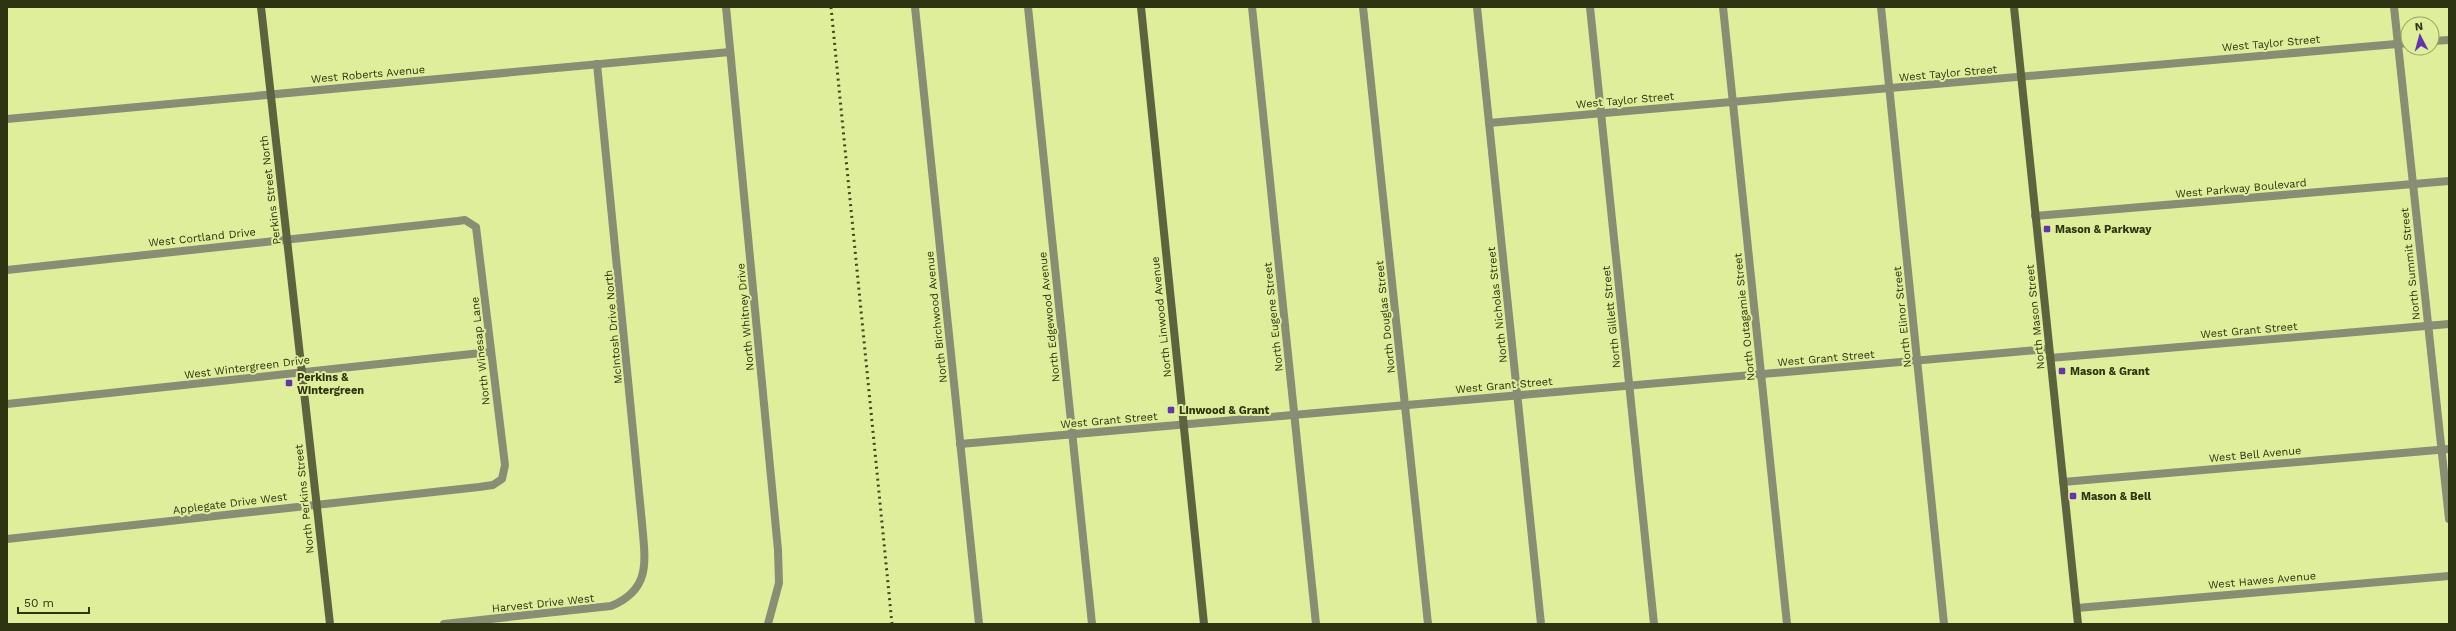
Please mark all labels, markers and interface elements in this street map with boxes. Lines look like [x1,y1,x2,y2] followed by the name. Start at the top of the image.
[2400,16,2440,56] north arrow
[2414,20,2424,33] text: N
[2221,33,2321,54] street label: West Taylor Street
[310,63,426,86] street label: West Roberts Avenue
[1898,63,1998,84] street label: West Taylor Street
[1575,90,1675,111] street label: West Taylor Street
[257,135,284,245] street label: Perkins Street North
[2175,176,2307,201] street label: West Parkway Boulevard
[2398,207,2423,321] street label: North Summit Street
[2055,223,2152,236] place label: Mason & Parkway
[2042,224,2052,234] marker: Mason & Parkway
[148,225,256,250] street label: West Cortland Drive
[1485,246,1510,364] street label: North Nicholas Street
[923,250,950,384] street label: North Birchwood Avenue
[1036,251,1063,383] street label: North Edgewood Avenue
[1731,252,1758,382] street label: North Outagamie Street
[1149,256,1174,378] street label: North Linwood Avenue
[1373,260,1398,374] street label: North Douglas Street
[1261,261,1286,372] street label: North Eugene Street
[734,263,757,371] street label: North Whitney Drive
[2023,263,2047,370] street label: North Mason Street
[1600,265,1623,369] street label: North Gillett Street
[1891,265,1914,368] street label: North Elinor Street
[602,269,625,384] street label: McIntosh Drive North
[468,296,493,406] street label: North Winesap Lane
[2200,320,2299,341] street label: West Grant Street
[1777,348,1876,369] street label: West Grant Street
[183,353,311,382] street label: West Wintergreen Drive
[2070,365,2150,378] place label: Mason & Grant
[2057,366,2067,376] marker: Mason & Grant
[297,371,364,397] place label: Perkins & Wintergreen
[1455,375,1554,396] street label: West Grant Street
[284,378,294,388] marker: Perkins & Wintergreen
[1179,404,1270,417] place label: Linwood & Grant
[1166,405,1176,415] marker: Linwood & Grant
[1060,410,1159,431] street label: West Grant Street
[292,443,317,554] street label: North Perkins Street
[2208,444,2302,465] street label: West Bell Avenue
[172,490,288,517] street label: Applegate Drive West
[2081,490,2151,503] place label: Mason & Bell
[2068,491,2078,501] marker: Mason & Bell
[2208,569,2317,592] street label: West Hawes Avenue
[18,589,89,615] scale bar
[491,592,595,615] street label: Harvest Drive West
[24,596,54,610] text: 50 m

